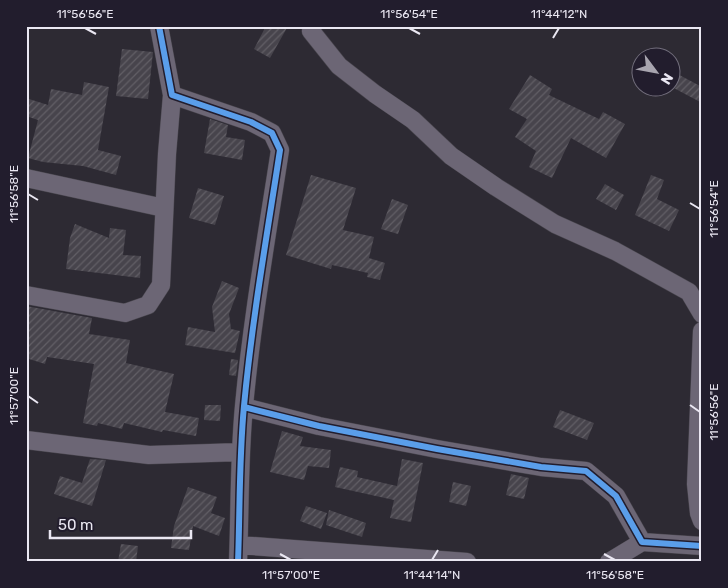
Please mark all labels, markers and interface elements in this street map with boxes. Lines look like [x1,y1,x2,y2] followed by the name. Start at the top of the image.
[56,7,114,21] text: 11°56'56"E
[380,7,438,21] text: 11°56'54"E
[531,7,587,21] text: 11°44'12"N
[630,48,680,98] north arrow
[657,70,676,87] text: N
[7,165,21,223] text: 11°56'58"E
[707,180,721,238] text: 11°56'54"E
[7,367,21,425] text: 11°57'00"E
[707,383,721,441] text: 11°56'56"E
[50,508,191,540] scale bar
[58,516,93,534] text: 50 m
[262,568,320,582] text: 11°57'00"E
[404,568,460,582] text: 11°44'14"N
[586,568,644,582] text: 11°56'58"E

